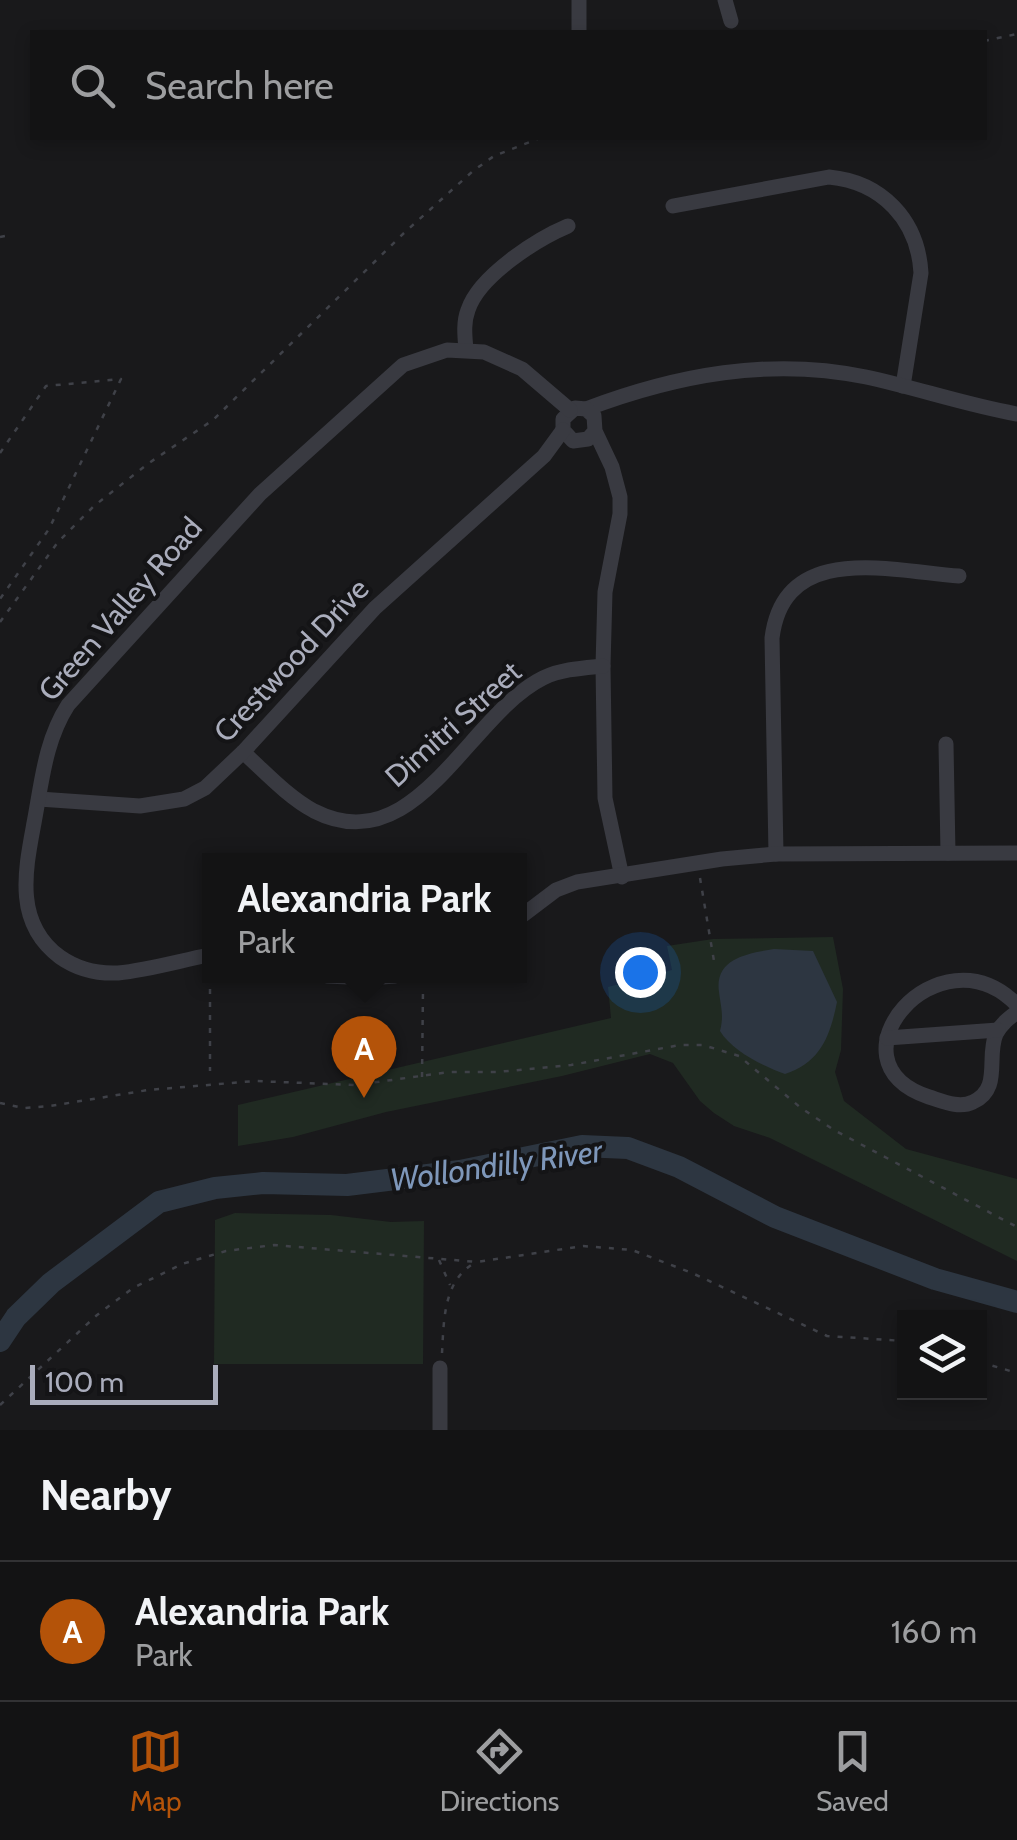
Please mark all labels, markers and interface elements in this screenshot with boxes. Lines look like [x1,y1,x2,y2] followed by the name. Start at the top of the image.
[30,30,987,140] search box
[65,58,120,113] icon: search
[145,62,334,109] text: Search here
[30,510,210,708] street label: Green Valley Road
[206,570,376,750] street label: Crestwood Drive
[377,653,529,795] street label: Dimitri Street
[202,853,527,983] popup
[237,875,492,922] text: Alexandria Park
[237,922,295,961] text: Park
[615,947,666,998] your location
[332,1016,396,1098] pin: A
[387,1131,606,1199] water label: Wollondilly River
[897,1310,987,1400] map controls
[897,1310,987,1400] button: layers
[30,1360,218,1404] scale bar
[45,1365,124,1399] text: 100 m
[40,1469,172,1521] text: Nearby
[135,1588,389,1635] text: Alexandria Park
[62,1612,83,1651] text: A
[891,1612,977,1651] text: 160 m
[135,1635,193,1674] text: Park
[128,1724,183,1818] tab: Map
[440,1724,559,1818] tab: Directions
[816,1724,889,1818] tab: Saved

